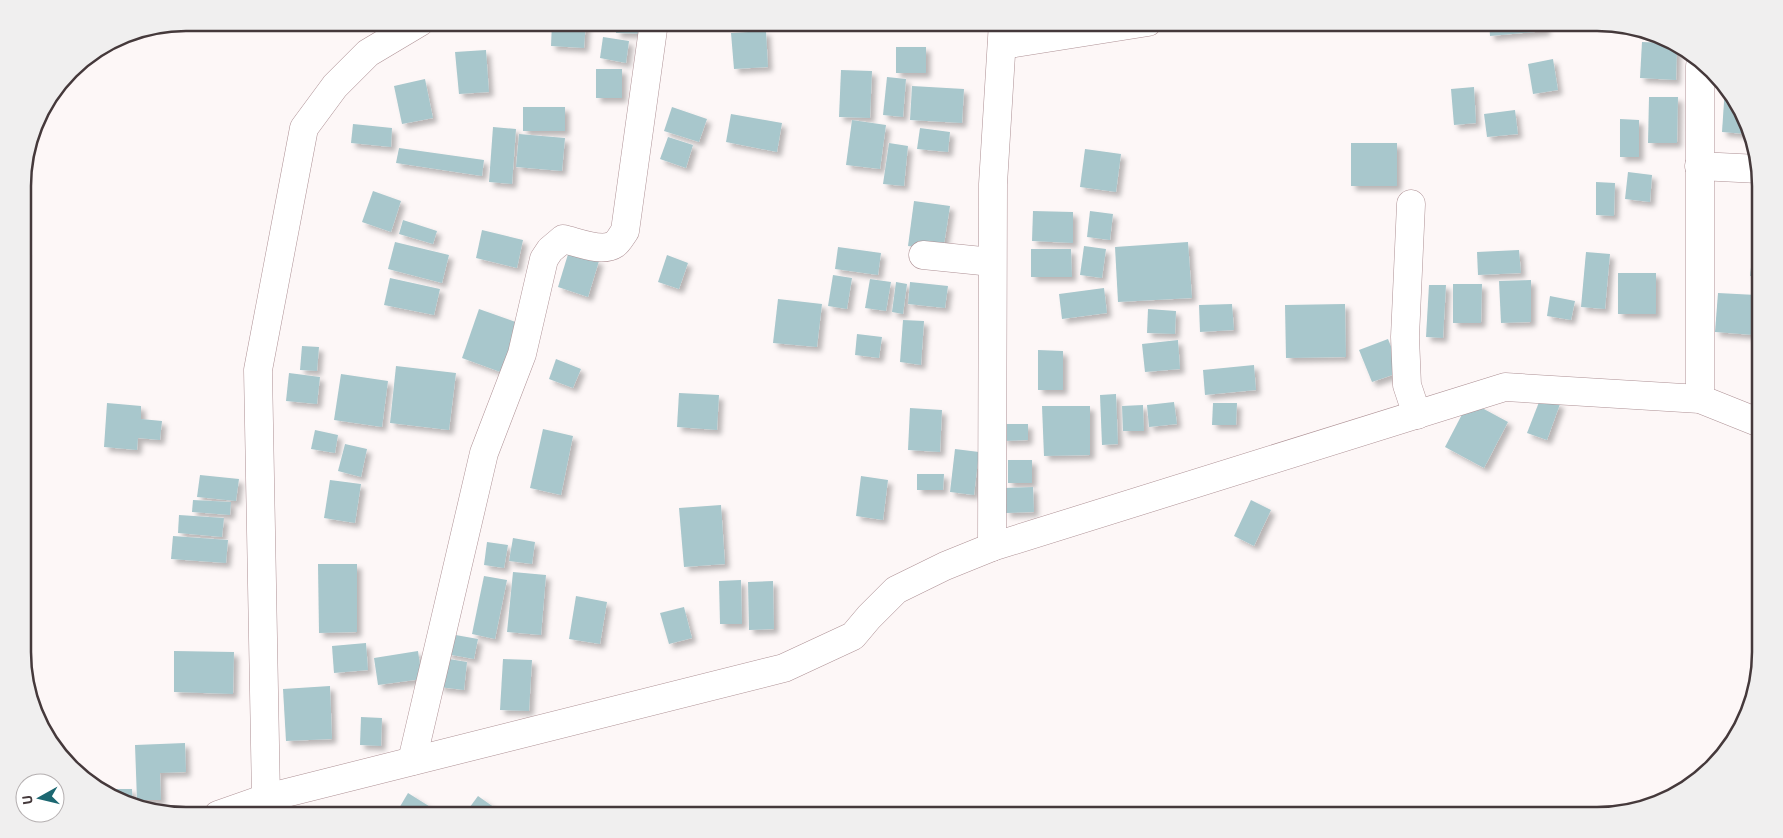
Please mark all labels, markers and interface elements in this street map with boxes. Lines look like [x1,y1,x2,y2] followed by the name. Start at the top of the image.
[15,773,65,823] north arrow
[16,794,38,806] text: U

